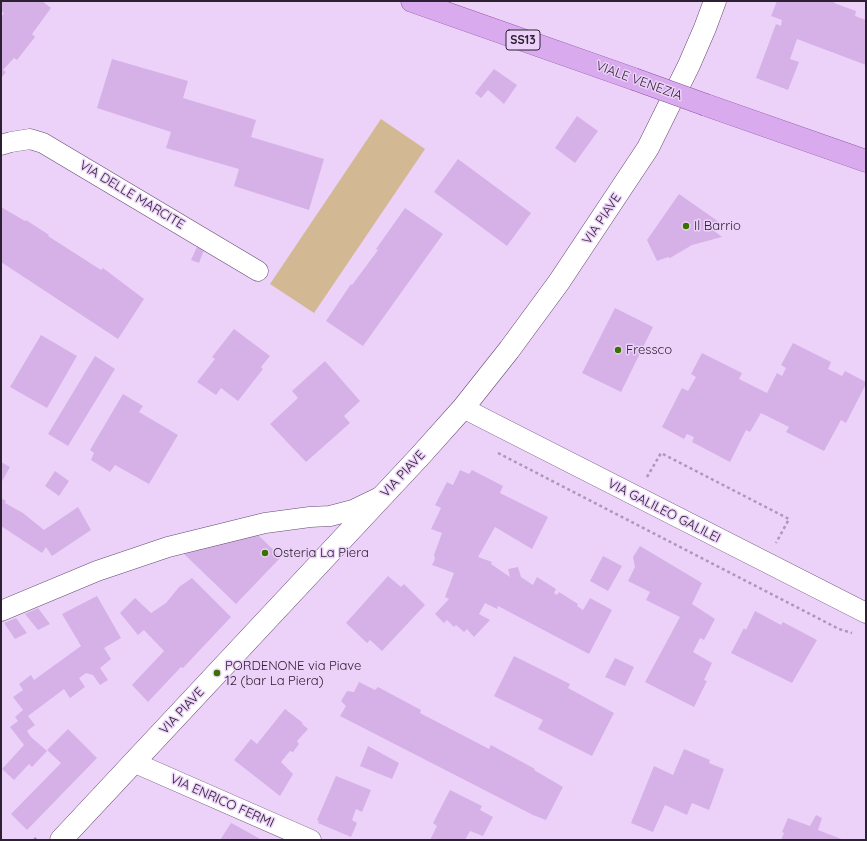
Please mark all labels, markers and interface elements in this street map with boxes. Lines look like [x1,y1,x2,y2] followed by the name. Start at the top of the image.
[506,30,540,50] road number: SS13
[594,58,684,104] street label: VIALE VENEZIA
[77,157,187,233] street label: VIA DELLE MARCITE
[579,191,625,247] street label: VIA PIAVE
[694,218,741,234] place label: Il Barrio
[681,221,691,231] marker: Il Barrio
[626,342,672,358] place label: Fressco
[613,345,623,355] marker: Fressco
[377,447,429,501] street label: VIA PIAVE
[605,476,723,546] street label: VIA GALILEO GALILEI
[273,545,369,561] place label: Osteria La Piera
[260,548,270,558] marker: Osteria La Piera
[225,658,361,689] place label: PORDENONE via Piave 12 (bar La Piera)
[212,668,222,678] marker: PORDENONE via Piave 12 (bar La Piera)
[156,684,208,738] street label: VIA PIAVE
[168,771,276,831] street label: VIA ENRICO FERMI

